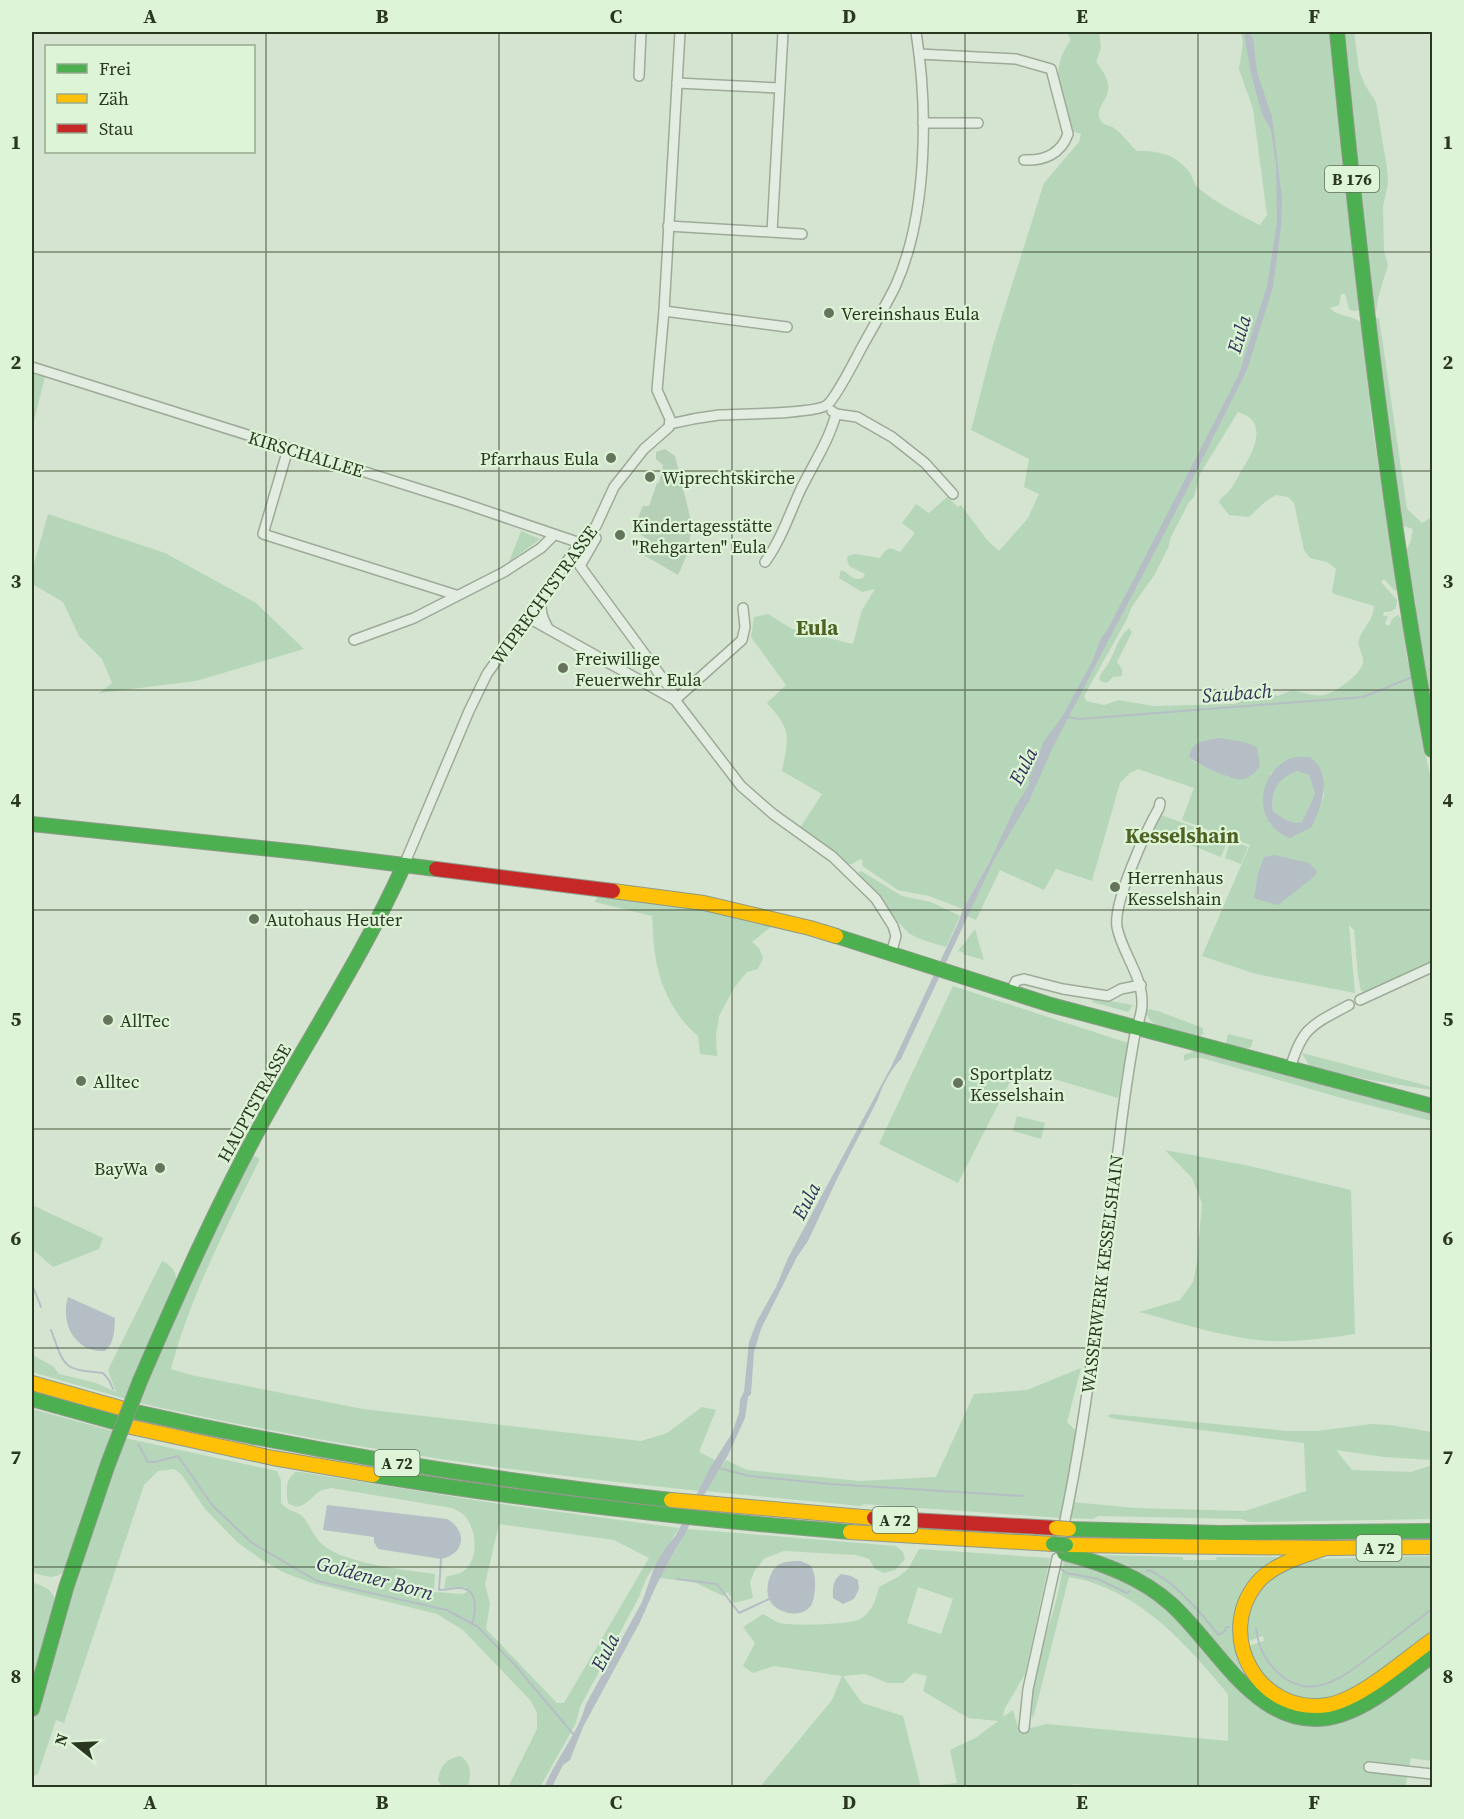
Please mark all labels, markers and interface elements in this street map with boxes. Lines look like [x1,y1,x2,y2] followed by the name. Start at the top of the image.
[143,2,157,30] text: A
[375,2,389,30] text: B
[610,2,622,30] text: C
[842,2,856,30] text: D
[1076,2,1088,30] text: E
[1308,2,1320,30] text: F
[45,45,255,153] legend
[99,56,131,81] text: Frei
[99,86,129,111] text: Zäh
[99,116,134,141] text: Stau
[11,128,21,156] text: 1
[1443,128,1453,156] text: 1
[1325,166,1379,192] road number: B 176
[841,301,980,326] place label: Vereinshaus Eula
[822,306,836,320] marker: Vereinshaus Eula
[1220,311,1258,358] water label: Eula
[11,348,22,376] text: 2
[1443,348,1454,376] text: 2
[245,425,367,483] street label: KIRSCHALLEE
[480,446,600,471] place label: Pfarrhaus Eula
[604,451,618,465] marker: Pfarrhaus Eula
[662,465,795,490] place label: Wiprechtskirche
[643,470,657,484] marker: Wiprechtskirche
[632,513,772,559] place label: Kindertagesstätte "Rehgarten" Eula
[485,520,603,670] street label: WIPRECHTSTRASSE
[613,528,627,542] marker: Kindertagesstätte "Rehgarten" Eula
[11,567,22,595] text: 3
[1443,567,1454,595] text: 3
[796,613,839,642] district label: Eula
[575,646,703,692] place label: Freiwillige Feuerwehr Eula
[556,661,570,675] marker: Freiwillige Feuerwehr Eula
[1201,677,1273,709] water label: Saubach
[1001,742,1044,790] water label: Eula
[11,786,22,814] text: 4
[1443,786,1454,814] text: 4
[1125,821,1239,850] district label: Kesselshain
[1127,865,1224,911] place label: Herrenhaus Kesselshain
[1108,880,1122,894] marker: Herrenhaus Kesselshain
[266,907,403,932] place label: Autohaus Heuter
[247,912,261,926] marker: Autohaus Heuter
[11,1005,22,1033] text: 5
[1443,1005,1454,1033] text: 5
[120,1008,170,1033] place label: AllTec
[101,1013,115,1027] marker: AllTec
[211,1039,297,1167] street label: HAUPTSTRASSE
[970,1061,1065,1107] place label: Sportplatz Kesselshain
[93,1069,140,1094] place label: Alltec
[74,1074,88,1088] marker: Alltec
[951,1076,965,1090] marker: Sportplatz Kesselshain
[1075,1153,1129,1395] street label: WASSERWERK KESSELSHAIN
[94,1156,149,1181] place label: BayWa
[153,1161,167,1175] marker: BayWa
[784,1177,827,1225] water label: Eula
[11,1224,22,1252] text: 6
[1443,1224,1454,1252] text: 6
[11,1443,22,1471] text: 7
[1443,1443,1454,1471] text: 7
[374,1450,420,1476] road number: A 72
[872,1507,918,1533] road number: A 72
[1356,1535,1402,1561] road number: A 72
[313,1549,437,1607] water label: Goldener Born
[583,1628,626,1676] water label: Eula
[11,1662,21,1690] text: 8
[1443,1662,1453,1690] text: 8
[45,1714,105,1774] north arrow
[48,1730,73,1748] text: N
[143,1788,157,1816] text: A
[375,1788,389,1816] text: B
[610,1788,622,1816] text: C
[842,1788,856,1816] text: D
[1076,1788,1088,1816] text: E
[1308,1788,1320,1816] text: F

